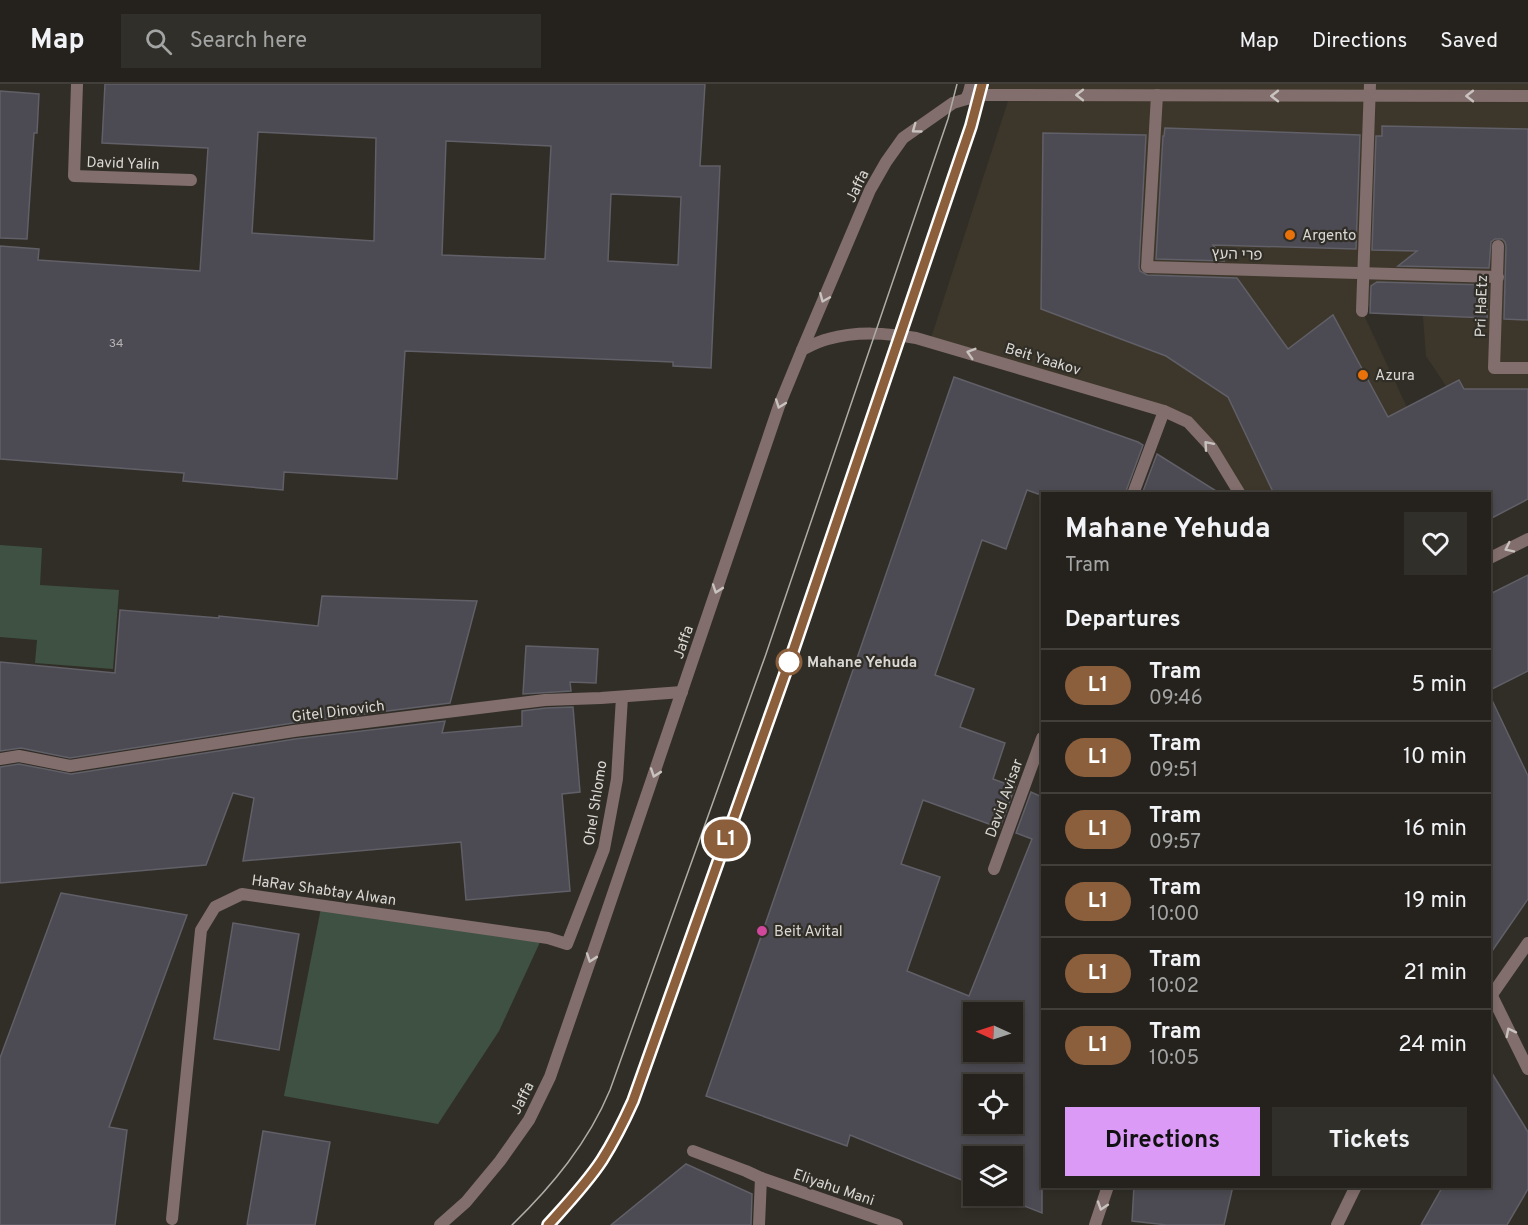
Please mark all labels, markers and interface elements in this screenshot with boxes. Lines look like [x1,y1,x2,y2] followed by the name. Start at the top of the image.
[121,14,541,68] search box
[30,23,85,59] text: Map
[142,25,175,58] icon: search
[190,28,307,55] text: Search here
[1239,28,1279,55] text: Map
[1312,28,1407,55] text: Directions
[1440,28,1498,55] text: Saved
[1075,89,1084,101] one-way arrow
[1270,89,1279,102] one-way arrow
[1465,90,1474,102] one-way arrow
[912,121,923,132] one-way arrow
[86,154,160,175] street label: David Yalin
[842,167,874,206] street label: Jaffa
[1302,227,1356,246] place label: Argento
[1283,228,1297,242] marker: Argento
[1211,245,1263,266] street label: פרי העץ
[1472,274,1493,338] street label: Pri HaEtz
[819,291,831,302] one-way arrow
[109,336,123,352] house number: 34
[1002,340,1083,381] street label: Beit Yaakov
[966,348,977,360] one-way arrow
[1375,367,1415,386] place label: Azura
[1356,368,1370,382] marker: Azura
[774,398,787,409] one-way arrow
[1205,441,1216,452] one-way arrow
[1065,512,1271,548] text: Mahane Yehuda
[1404,512,1467,575] button: heart
[1504,541,1515,553] one-way arrow
[1065,553,1110,579] text: Tram
[712,583,725,594] one-way arrow
[1065,607,1181,634] text: Departures
[670,623,699,662] street label: Jaffa
[776,649,802,675] marker: Mahane Yehuda
[807,654,917,673] place label: Mahane Yehuda
[1149,659,1201,686] text: Tram
[1088,672,1108,699] text: L1
[1412,672,1467,699] text: 5 min
[1149,686,1203,712] text: 09:46
[291,697,386,728] street label: Gitel Dinovich
[1149,731,1201,758] text: Tram
[1088,744,1108,771] text: L1
[1403,744,1467,771] text: 10 min
[982,756,1028,840] street label: David Avisar
[1149,758,1198,784] text: 09:51
[580,759,613,847] street label: Ohel Shlomo
[649,767,662,778] one-way arrow
[1149,803,1201,830] text: Tram
[1088,816,1108,843] text: L1
[1404,816,1467,843] text: 16 min
[699,820,753,858] line badge: L1
[716,826,736,853] text: L1
[1149,830,1201,856] text: 09:57
[250,872,397,911] street label: HaRav Shabtay Alwan
[1149,875,1201,902] text: Tram
[1088,888,1108,915] text: L1
[1404,888,1467,915] text: 19 min
[1149,902,1199,928] text: 10:00
[774,923,843,942] place label: Beit Avital
[755,924,769,938] marker: Beit Avital
[1149,947,1201,974] text: Tram
[586,952,599,963] one-way arrow
[1088,960,1108,987] text: L1
[1404,960,1467,987] text: 21 min
[1149,974,1199,1000] text: 10:02
[963,1002,1023,1062] north arrow
[963,1002,1023,1206] map controls
[1149,1019,1201,1046] text: Tram
[1505,1028,1517,1039] one-way arrow
[1088,1032,1108,1059] text: L1
[1398,1032,1467,1059] text: 24 min
[1149,1046,1199,1072] text: 10:05
[963,1074,1023,1134] button: locate
[507,1079,540,1118] street label: Jaffa
[1065,1107,1260,1176] button: Directions
[1272,1107,1467,1176] button: Tickets
[963,1146,1023,1206] button: layers
[790,1166,877,1211] street label: Eliyahu Mani
[1096,1200,1109,1211] one-way arrow

